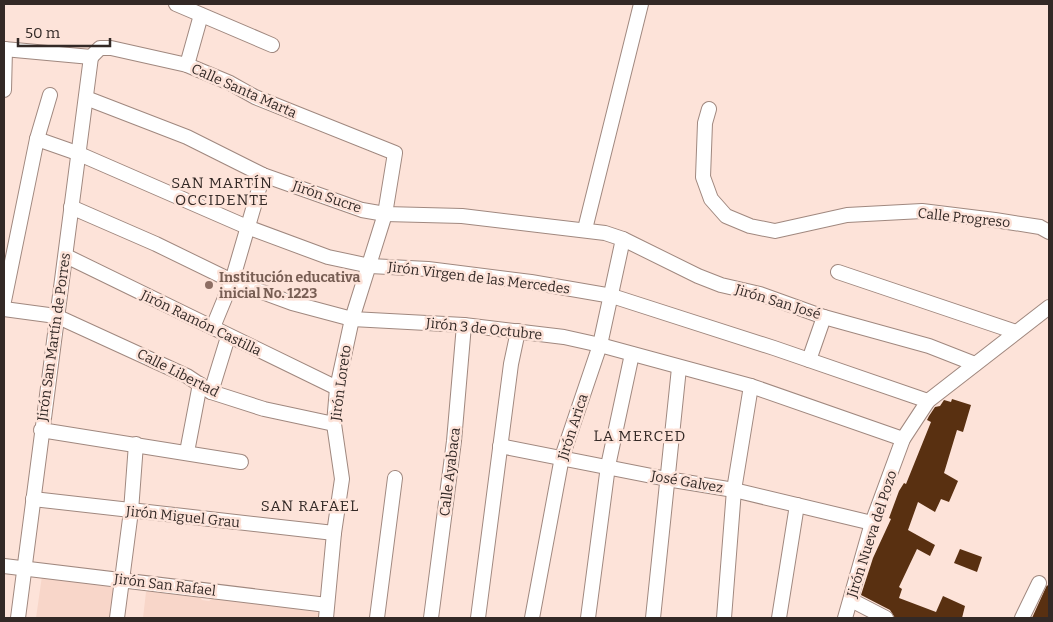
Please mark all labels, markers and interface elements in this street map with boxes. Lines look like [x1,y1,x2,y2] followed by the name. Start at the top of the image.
[18,15,110,47] scale bar
[25,24,61,42] text: 50 m
[189,60,300,122] street label: Calle Santa Marta
[171,174,273,209] district label: SAN MARTÍN OCCIDENTE
[289,177,364,217] street label: Jirón Sucre
[917,205,1011,231] street label: Calle Progreso
[34,252,74,423] street label: Jirón San Martín de Porres
[386,258,571,298] street label: Jirón Virgen de las Mercedes
[219,269,360,302] place label: Institución educativa inicial No. 1223
[203,279,215,291] marker: Institución educativa inicial No. 1223
[732,281,823,323] street label: Jirón San José
[137,286,264,360] street label: Jirón Ramón Castilla
[424,314,543,344] street label: Jirón 3 de Octubre
[327,344,355,423] street label: Jirón Loreto
[134,345,222,401] street label: Calle Libertad
[554,391,592,463] street label: Jirón Arica
[436,426,464,517] street label: Calle Ayabaca
[594,427,686,445] district label: LA MERCED
[649,467,725,497] street label: José Galvez
[843,468,901,601] street label: Jirón Nueva del Pozo
[261,497,359,515] district label: SAN RAFAEL
[124,502,241,531] street label: Jirón Miguel Grau
[112,570,217,600] street label: Jirón San Rafael

